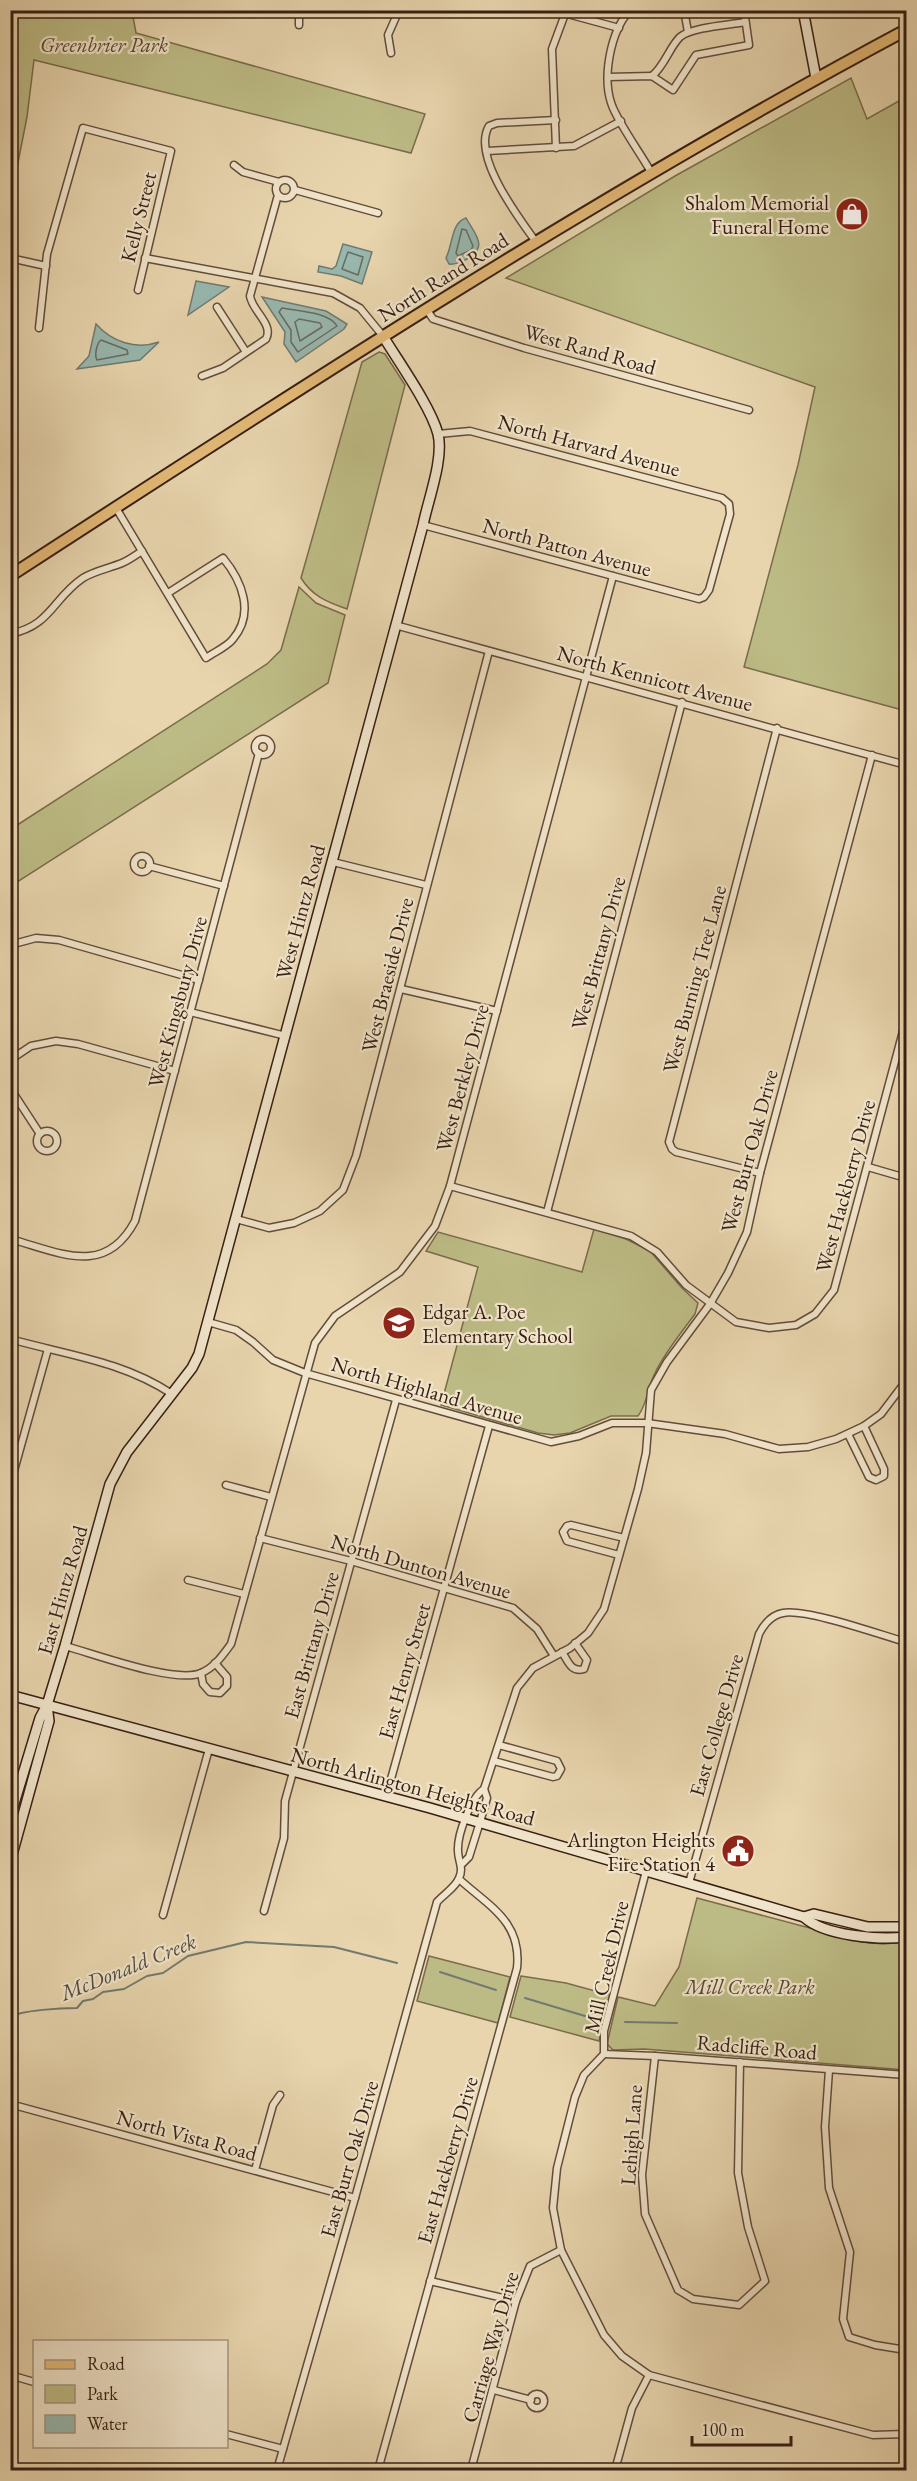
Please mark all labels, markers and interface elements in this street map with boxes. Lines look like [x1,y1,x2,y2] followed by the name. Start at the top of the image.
[40,31,169,58] park label: Greenbrier Park
[114,169,162,265] street label: Kelly Street
[685,189,829,240] place label: Shalom Memorial Funeral Home
[834,196,870,232] shop icon: Shalom Memorial Funeral Home
[373,226,514,328] street label: North Rand Road
[521,317,660,381] street label: West Rand Road
[495,408,683,482] street label: North Harvard Avenue
[480,511,654,583] street label: North Patton Avenue
[554,639,756,717] street label: North Kennicott Avenue
[269,841,331,983] street label: West Hintz Road
[565,873,631,1033] street label: West Brittany Drive
[656,882,732,1076] street label: West Burning Tree Lane
[355,895,419,1055] street label: West Braeside Drive
[141,913,213,1091] street label: West Kingsbury Drive
[429,1001,495,1155] street label: West Berkley Drive
[714,1066,784,1236] street label: West Burr Oak Drive
[809,1097,881,1275] street label: West Hackberry Drive
[422,1298,573,1349] place label: Edgar A. Poe Elementary School
[381,1305,417,1341] school or university icon: Edgar A. Poe Elementary School
[328,1350,526,1430] street label: North Highland Avenue
[31,1522,93,1658] street label: East Hintz Road
[328,1527,514,1605] street label: North Dunton Avenue
[277,1568,345,1722] street label: East Brittany Drive
[372,1600,436,1742] street label: East Henry Street
[683,1651,749,1799] street label: East College Drive
[288,1740,538,1832] street label: North Arlington Heights Road
[566,1826,716,1877] place label: Arlington Heights Fire Station 4
[720,1833,756,1869] public building icon: Arlington Heights Fire Station 4
[578,1898,634,2036] street label: Mill Creek Drive
[54,1927,200,2008] water label: McDonald Creek
[683,1973,815,2000] park label: Mill Creek Park
[696,2028,819,2066] street label: Radcliffe Road
[410,2073,484,2247] street label: East Hackberry Drive
[314,2077,384,2241] street label: East Burr Oak Drive
[614,2084,648,2186] street label: Lehigh Lane
[114,2103,261,2167] street label: North Vista Road
[456,2268,524,2426] street label: Carriage Way Drive
[33,2340,228,2448] legend
[87,2352,126,2375] text: Road
[87,2382,118,2405] text: Park
[692,2409,791,2447] scale bar
[87,2412,128,2435] text: Water
[701,2418,745,2441] text: 100 m

